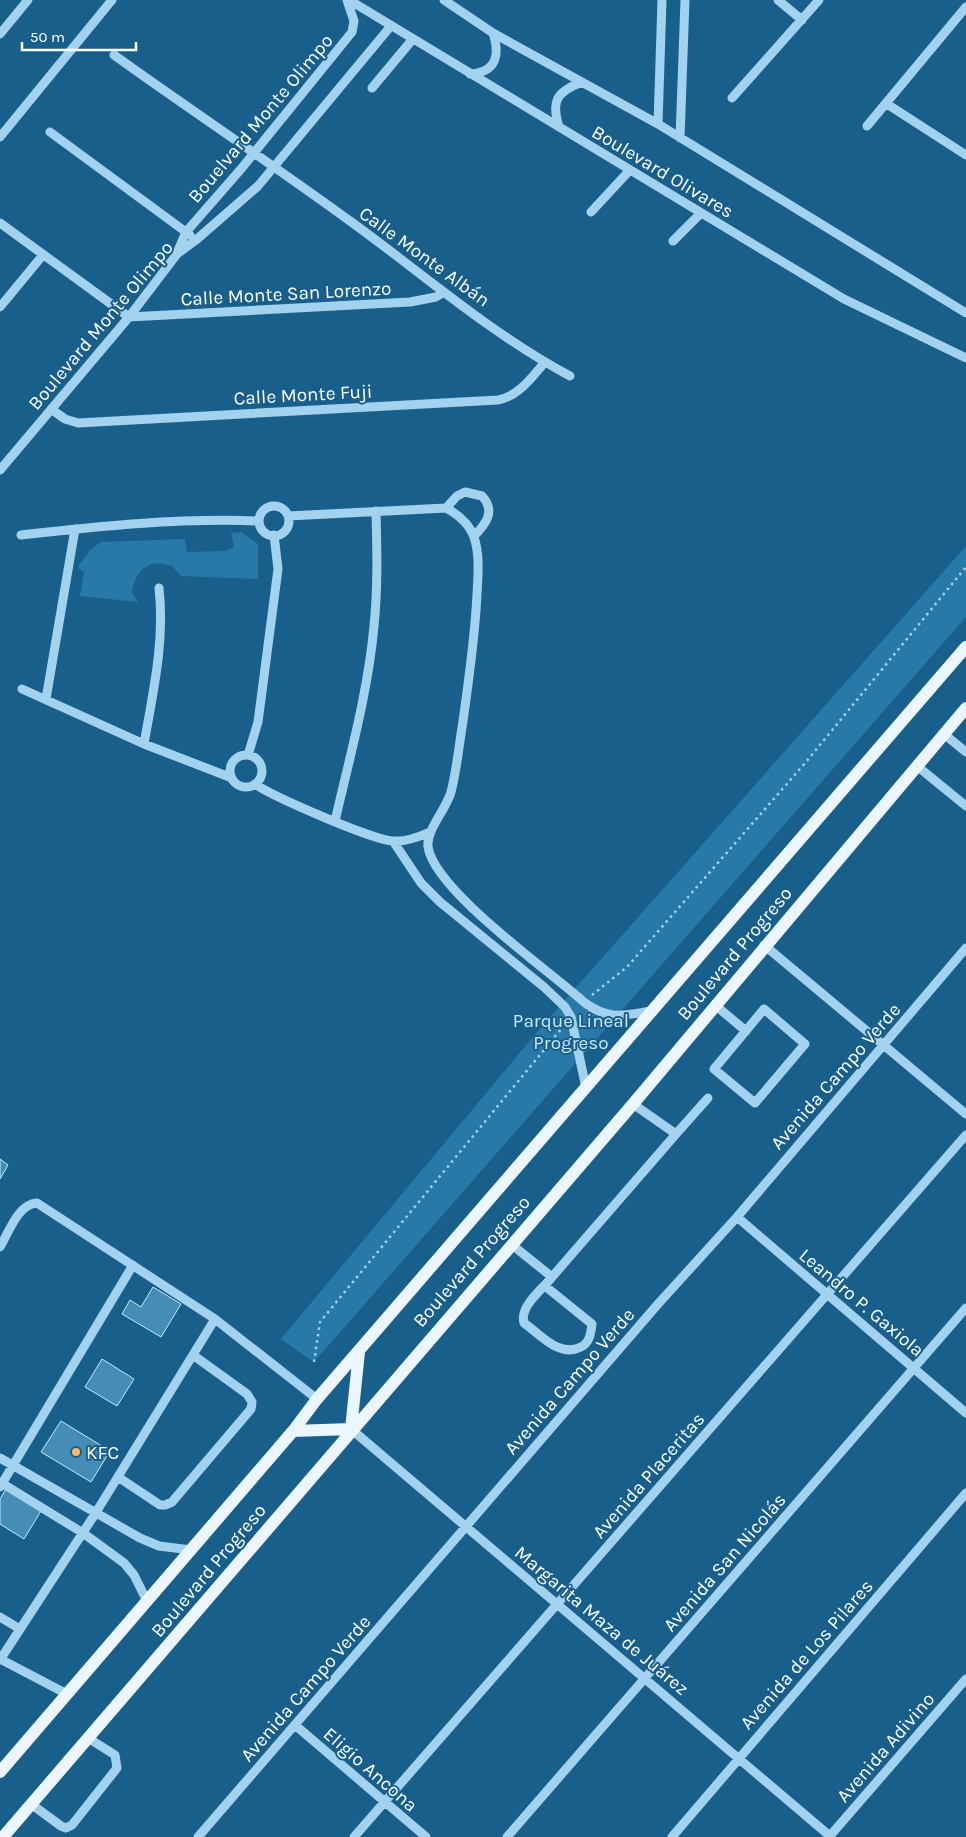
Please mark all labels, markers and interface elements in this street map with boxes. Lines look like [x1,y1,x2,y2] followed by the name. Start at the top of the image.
[22,20,136,52] scale bar
[30,28,65,46] text: 50 m
[184,30,338,207] street label: Bouelvard Monte Olimpo
[588,121,737,223] street label: Boulevard Olivares
[355,202,494,311] street label: Calle Monte Albán
[24,237,178,414] street label: Boulevard Monte Olimpo
[180,277,392,311] street label: Calle Monte San Lorenzo
[233,380,373,410] street label: Calle Monte Fuji
[673,883,797,1025] street label: Boulevard Progreso
[766,999,905,1154] street label: Avenida Campo Verde
[513,1010,629,1054] park label: Parque Lineal Progreso
[409,1191,535,1332] street label: Boulevard Progreso
[794,1244,928,1361] street label: Leandro P. Gaxiola
[500,1304,639,1459] street label: Avenida Campo Verde
[588,1408,709,1543] street label: Avenida Placeritas
[86,1442,119,1464] place label: KFC
[70,1446,82,1458] marker: KFC
[659,1489,791,1636] street label: Avenida San Nicolás
[147,1500,271,1642] street label: Boulevard Progreso
[510,1542,693,1700] street label: Margarita Maza de Juárez
[736,1575,878,1734] street label: Avenida de Los Pilares
[236,1611,375,1766] street label: Avenida Campo Verde
[832,1688,939,1807] street label: Avenida Adivino
[319,1723,422,1817] street label: Eligio Ancona

